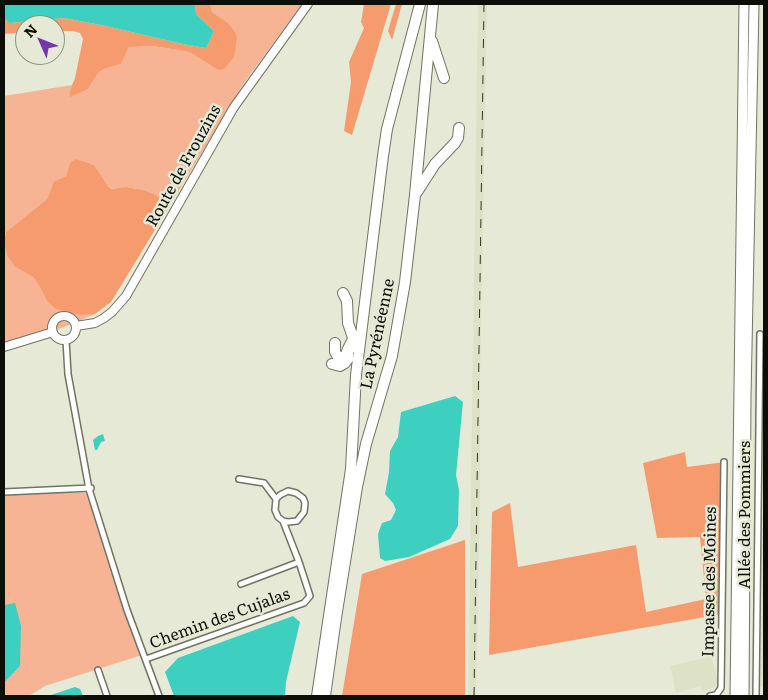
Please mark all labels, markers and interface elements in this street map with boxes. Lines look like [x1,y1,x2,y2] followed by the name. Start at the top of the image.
[15,15,65,65] north arrow
[19,19,41,41] text: N
[143,102,225,230] street label: Route de Frouzins
[357,277,399,391] street label: La Pyrénéenne
[735,441,755,589] street label: Allée des Pommiers
[699,507,721,657] street label: Impasse des Moines
[147,585,293,653] street label: Chemin des Cujalas

